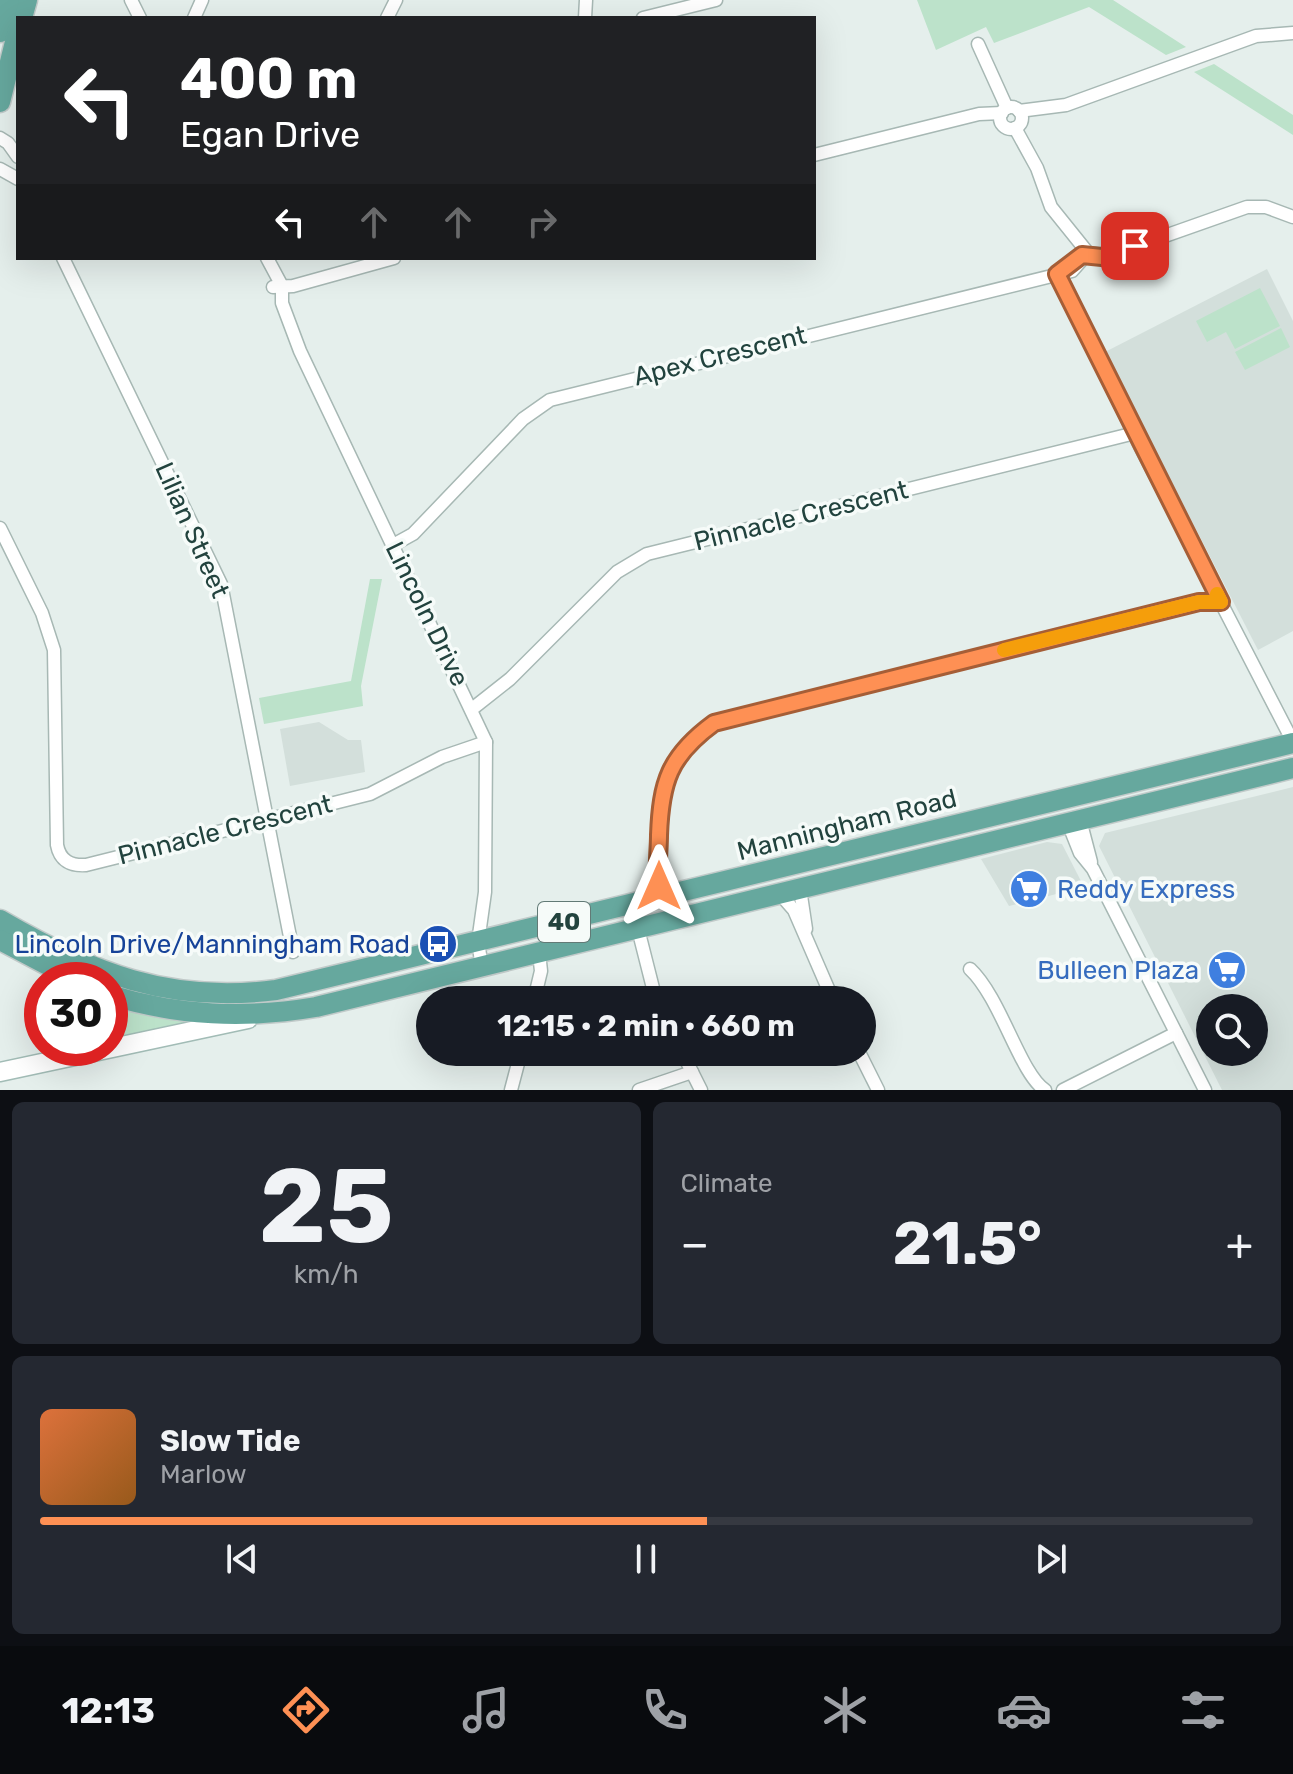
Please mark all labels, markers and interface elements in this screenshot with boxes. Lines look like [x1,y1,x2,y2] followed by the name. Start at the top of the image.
[180,46,358,112] text: 400 m
[48,48,152,152] icon: left
[180,113,360,156] text: Egan Drive
[268,200,312,244] icon: left
[352,200,396,244] icon: ahead
[436,200,480,244] icon: ahead
[520,200,564,244] icon: right
[1101,212,1169,280] pin
[1113,224,1157,268] icon: arrive
[630,320,810,392] street label: Apex Crescent
[148,457,236,603] street label: Lilian Street
[691,474,911,558] street label: Pinnacle Crescent
[379,537,475,691] street label: Lincoln Drive
[734,783,960,867] street label: Manningham Road
[115,788,335,872] street label: Pinnacle Crescent
[617,844,701,928] position arrow
[1008,868,1050,910] supermarket icon: Reddy Express
[1057,874,1235,905] place label: Reddy Express
[538,902,590,942] road number: 40
[417,923,459,965] bus stop icon: Lincoln Drive/Manningham Road
[14,929,410,960] place label: Lincoln Drive/Manningham Road
[1206,949,1248,991] supermarket icon: Bulleen Plaza
[1037,955,1199,986] place label: Bulleen Plaza
[24,962,128,1066] speed limit sign: 30
[1196,994,1268,1066] map controls
[1196,994,1268,1066] button: search
[497,1008,795,1044] text: 12:15 · 2 min · 660 m
[259,1145,394,1268] text: 25
[681,1168,773,1199] text: Climate
[893,1208,1042,1279] text: 21.5°
[681,1218,709,1270] text: −
[1226,1218,1253,1270] text: +
[294,1259,359,1290] text: km/h
[160,1423,300,1459] text: Slow Tide
[160,1459,247,1490] text: Marlow
[220,1537,264,1581] icon: previous
[624,1537,668,1581] icon: pause
[1029,1537,1073,1581] icon: next
[278,1682,334,1738] icon: directions
[458,1682,514,1738] icon: music
[637,1682,693,1738] icon: phone
[817,1682,873,1738] icon: climate
[996,1682,1052,1738] icon: car
[1175,1682,1231,1738] icon: filters
[62,1689,155,1732] text: 12:13

